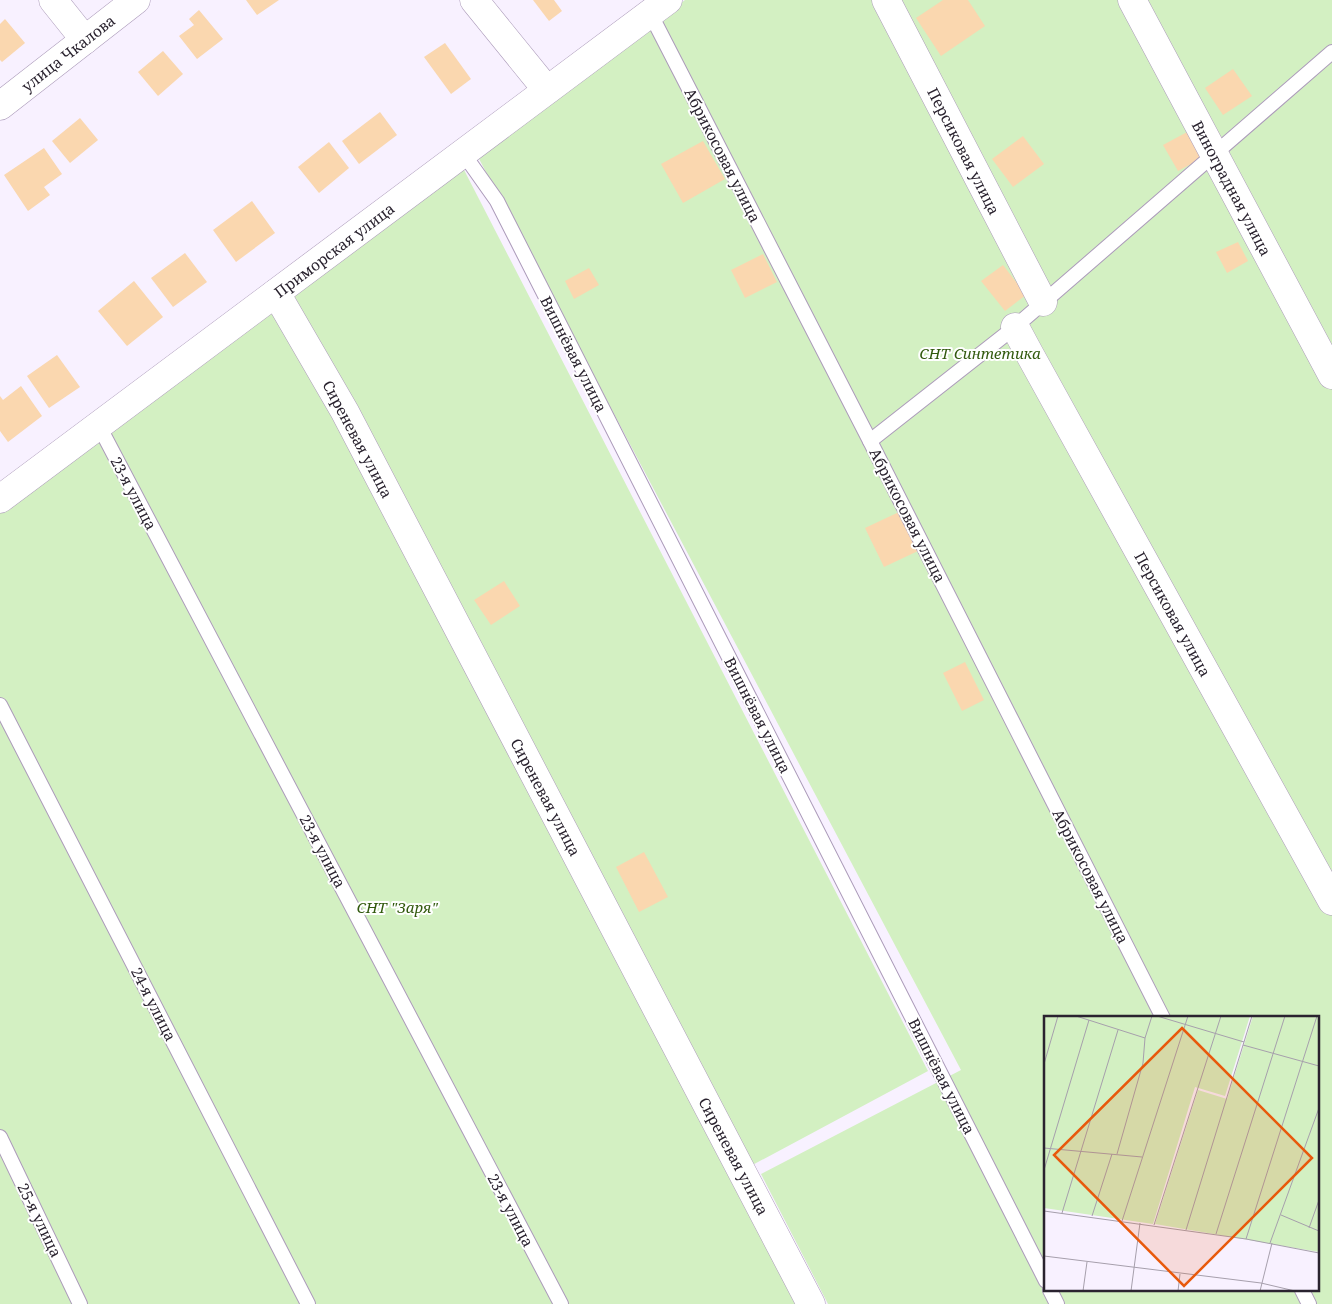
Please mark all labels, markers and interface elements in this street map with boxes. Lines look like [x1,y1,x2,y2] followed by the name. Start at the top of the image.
[17,10,119,96] street label: улица Чкалова
[680,84,766,226] street label: Абрикосовая улица
[923,84,1005,218] street label: Персиковая улица
[1188,117,1276,259] street label: Виноградная улица
[270,198,398,302] street label: Приморская улица
[536,293,612,415] street label: Вишнёвая улица
[919,343,1041,363] park label: СНТ Синтетика
[319,377,397,501] street label: Сиреневая улица
[865,444,951,586] street label: Абрикосовая улица
[106,453,162,533] street label: 23-я улица
[1130,548,1216,680] street label: Персиковая улица
[720,654,796,776] street label: Вишнёвая улица
[507,735,585,859] street label: Сиреневая улица
[1048,805,1134,947] street label: Абрикосовая улица
[295,811,351,891] street label: 23-я улица
[356,897,438,917] park label: СНТ "Заря"
[127,964,181,1044] street label: 24-я улица
[904,1015,980,1137] street label: Вишнёвая улица
[1044,1016,1320,1292] inset map
[695,1094,773,1218] street label: Сиреневая улица
[483,1170,539,1250] street label: 23-я улица
[13,1180,67,1260] street label: 25-я улица

